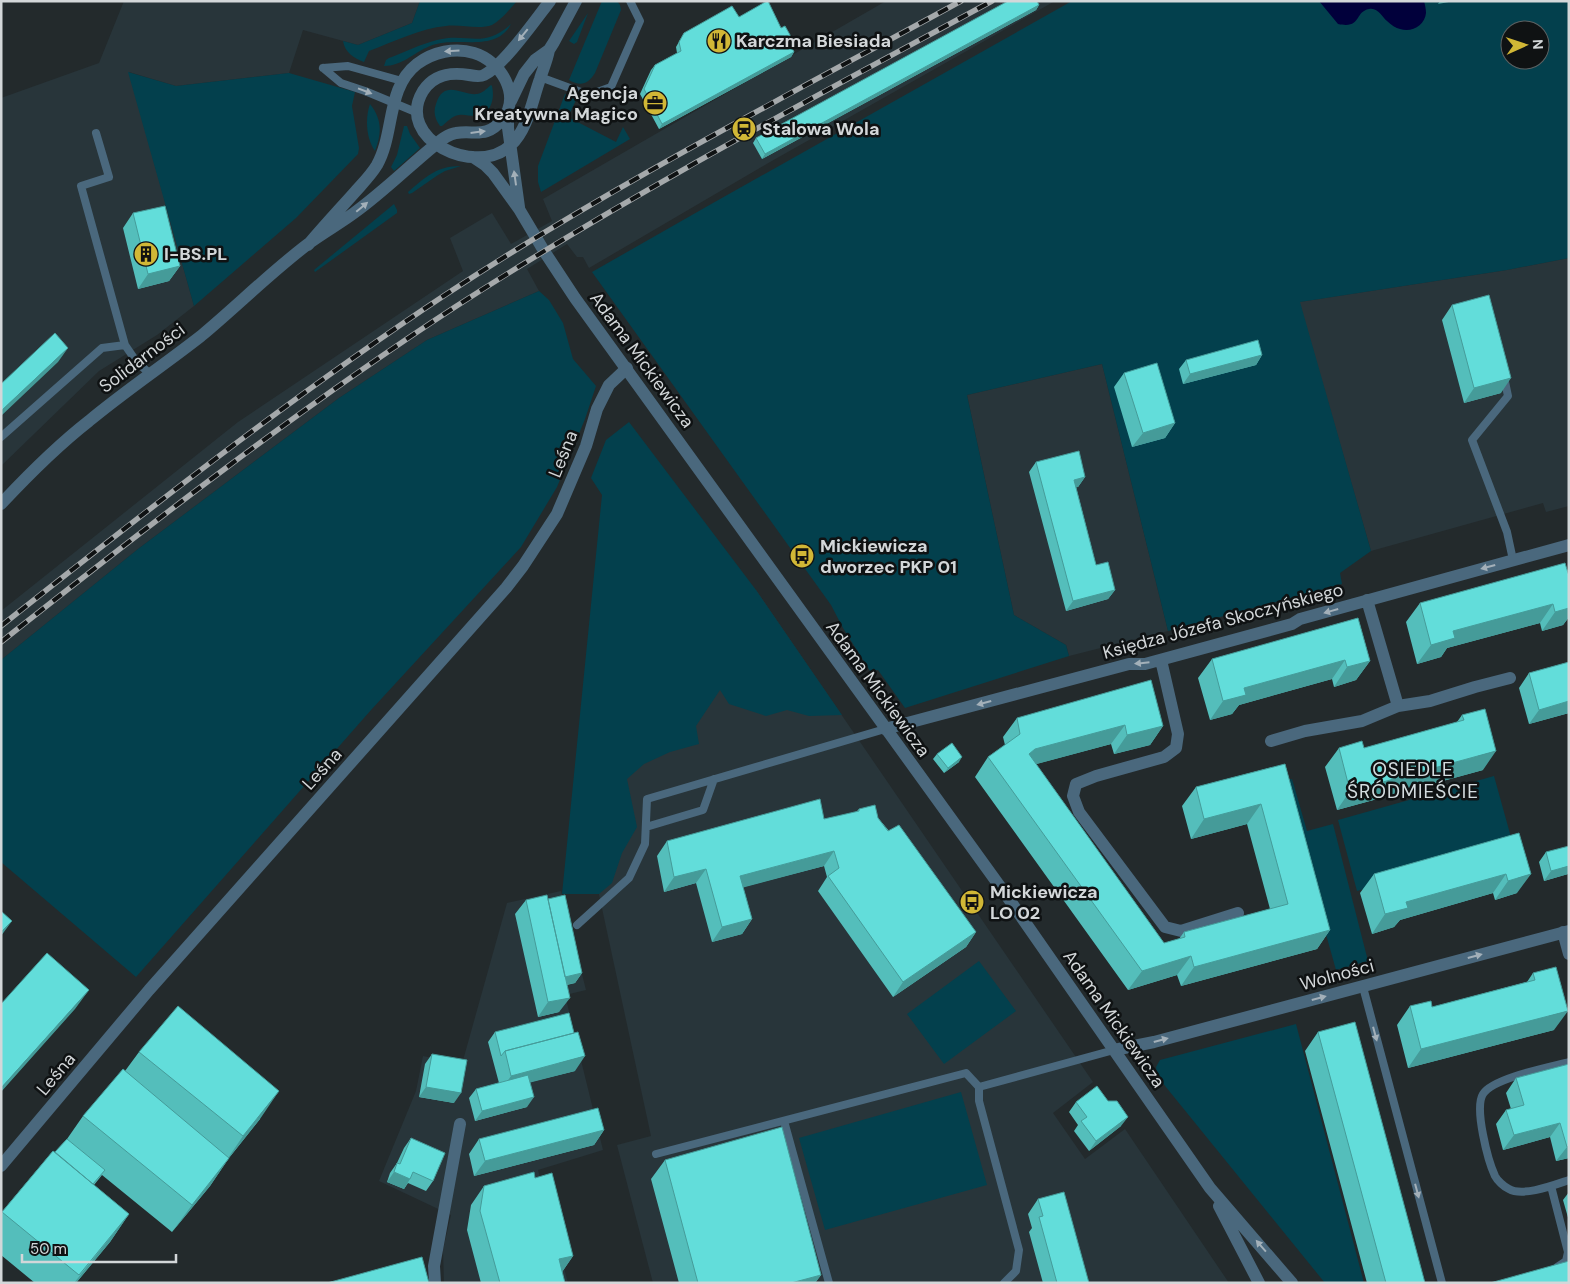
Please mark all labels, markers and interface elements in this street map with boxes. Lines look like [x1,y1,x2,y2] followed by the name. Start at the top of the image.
[1500,20,1550,70] north arrow
[518,28,529,41] one-way arrow
[706,28,732,54] restaurant icon: Karczma Biesiada
[736,29,891,53] place label: Karczma Biesiada
[1529,39,1547,50] text: N
[443,48,459,56] one-way arrow
[474,81,638,126] place label: Agencja Kreatywna Magico
[358,87,373,95] one-way arrow
[642,90,668,116] office icon: Agencja Kreatywna Magico
[731,116,757,142] station icon: Stalowa Wola
[762,117,879,141] place label: Stalowa Wola
[471,128,487,136] one-way arrow
[510,169,518,185] one-way arrow
[355,201,368,212] one-way arrow
[133,241,159,267] building icon: I-BS.PL
[164,242,227,266] place label: I-BS.PL
[585,287,699,433] street label: Adama Mickiewicza
[94,318,190,398] street label: Solidarności
[543,427,583,481] street label: Leśna
[820,534,957,579] place label: Mickiewicza dworzec PKP 01
[789,543,815,569] bus stop icon: Mickiewicza dworzec PKP 01
[1480,564,1495,572] one-way arrow
[1100,577,1346,665] street label: Księdza Józefa Skoczyńskiego
[1324,607,1339,615] one-way arrow
[821,616,935,762] street label: Adama Mickiewicza
[1133,660,1149,668] one-way arrow
[977,699,992,707] one-way arrow
[297,743,347,795] street label: Leśna
[1347,757,1479,804] district label: OSIEDLE ŚRÓDMIEŚCIE
[990,880,1098,925] place label: Mickiewicza LO 02
[959,889,985,915] bus stop icon: Mickiewicza LO 02
[1058,946,1170,1092] street label: Adama Mickiewicza
[1468,952,1483,960] one-way arrow
[1297,954,1377,996] street label: Wolności
[1311,994,1326,1002] one-way arrow
[1372,1026,1380,1041] one-way arrow
[1154,1036,1169,1044] one-way arrow
[31,1048,81,1100] street label: Leśna
[1414,1183,1422,1198] one-way arrow
[22,1232,176,1264] scale bar
[30,1239,67,1259] text: 50 m
[1255,1239,1266,1252] one-way arrow

